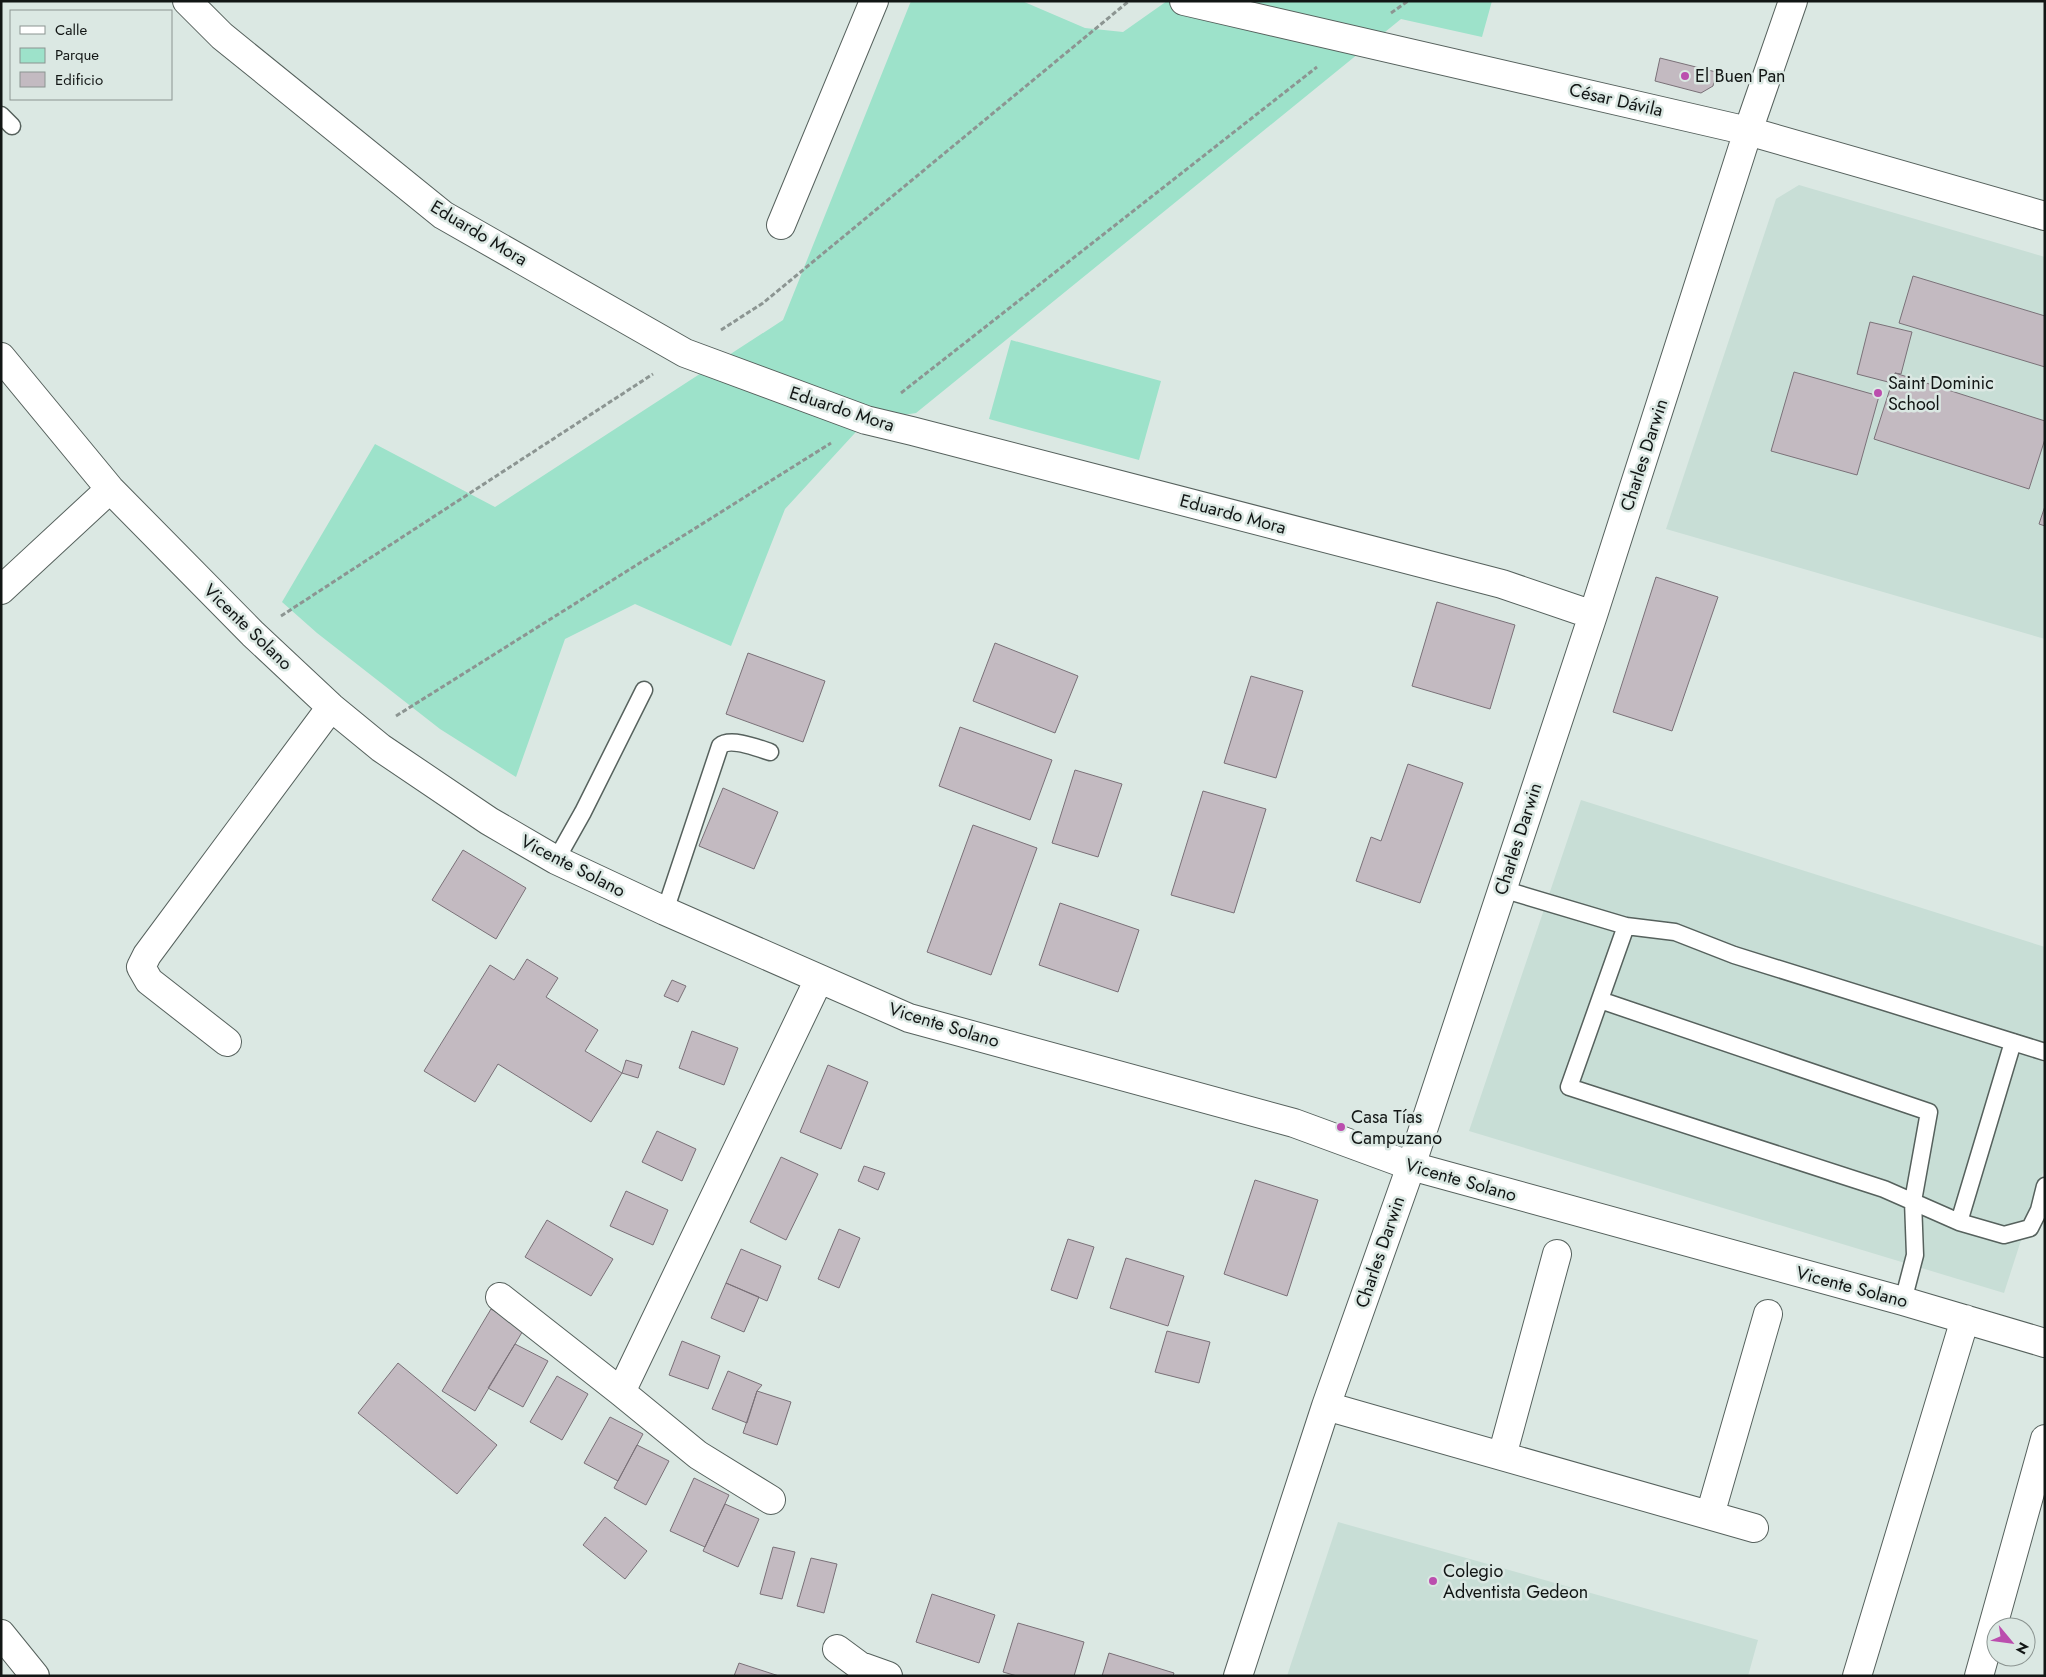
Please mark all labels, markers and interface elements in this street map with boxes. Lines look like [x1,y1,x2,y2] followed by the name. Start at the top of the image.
[10,10,172,100] legend
[55,19,87,41] text: Calle
[55,44,99,66] text: Parque
[1695,63,1786,89] place label: El Buen Pan
[55,69,103,91] text: Edificio
[1679,70,1691,82] marker: El Buen Pan
[1567,77,1665,123] street label: César Dávila
[426,194,532,272] street label: Eduardo Mora
[1888,370,1994,417] place label: Saint Dominic School
[786,380,898,438] street label: Eduardo Mora
[1872,387,1884,399] marker: Saint Dominic School
[1614,396,1674,514] street label: Charles Darwin
[1177,487,1289,541] street label: Eduardo Mora
[198,578,298,676] street label: Vicente Solano
[1488,780,1548,898] street label: Charles Darwin
[516,828,630,904] street label: Vicente Solano
[885,996,1003,1054] street label: Vicente Solano
[1351,1104,1442,1151] place label: Casa Tías Campuzano
[1335,1121,1347,1133] marker: Casa Tías Campuzano
[1402,1152,1520,1208] street label: Vicente Solano
[1349,1193,1411,1311] street label: Charles Darwin
[1793,1260,1911,1314] street label: Vicente Solano
[1443,1558,1588,1605] place label: Colegio Adventista Gedeon
[1427,1575,1439,1587] marker: Colegio Adventista Gedeon
[1986,1617,2036,1667] north arrow
[2011,1639,2034,1658] text: N

